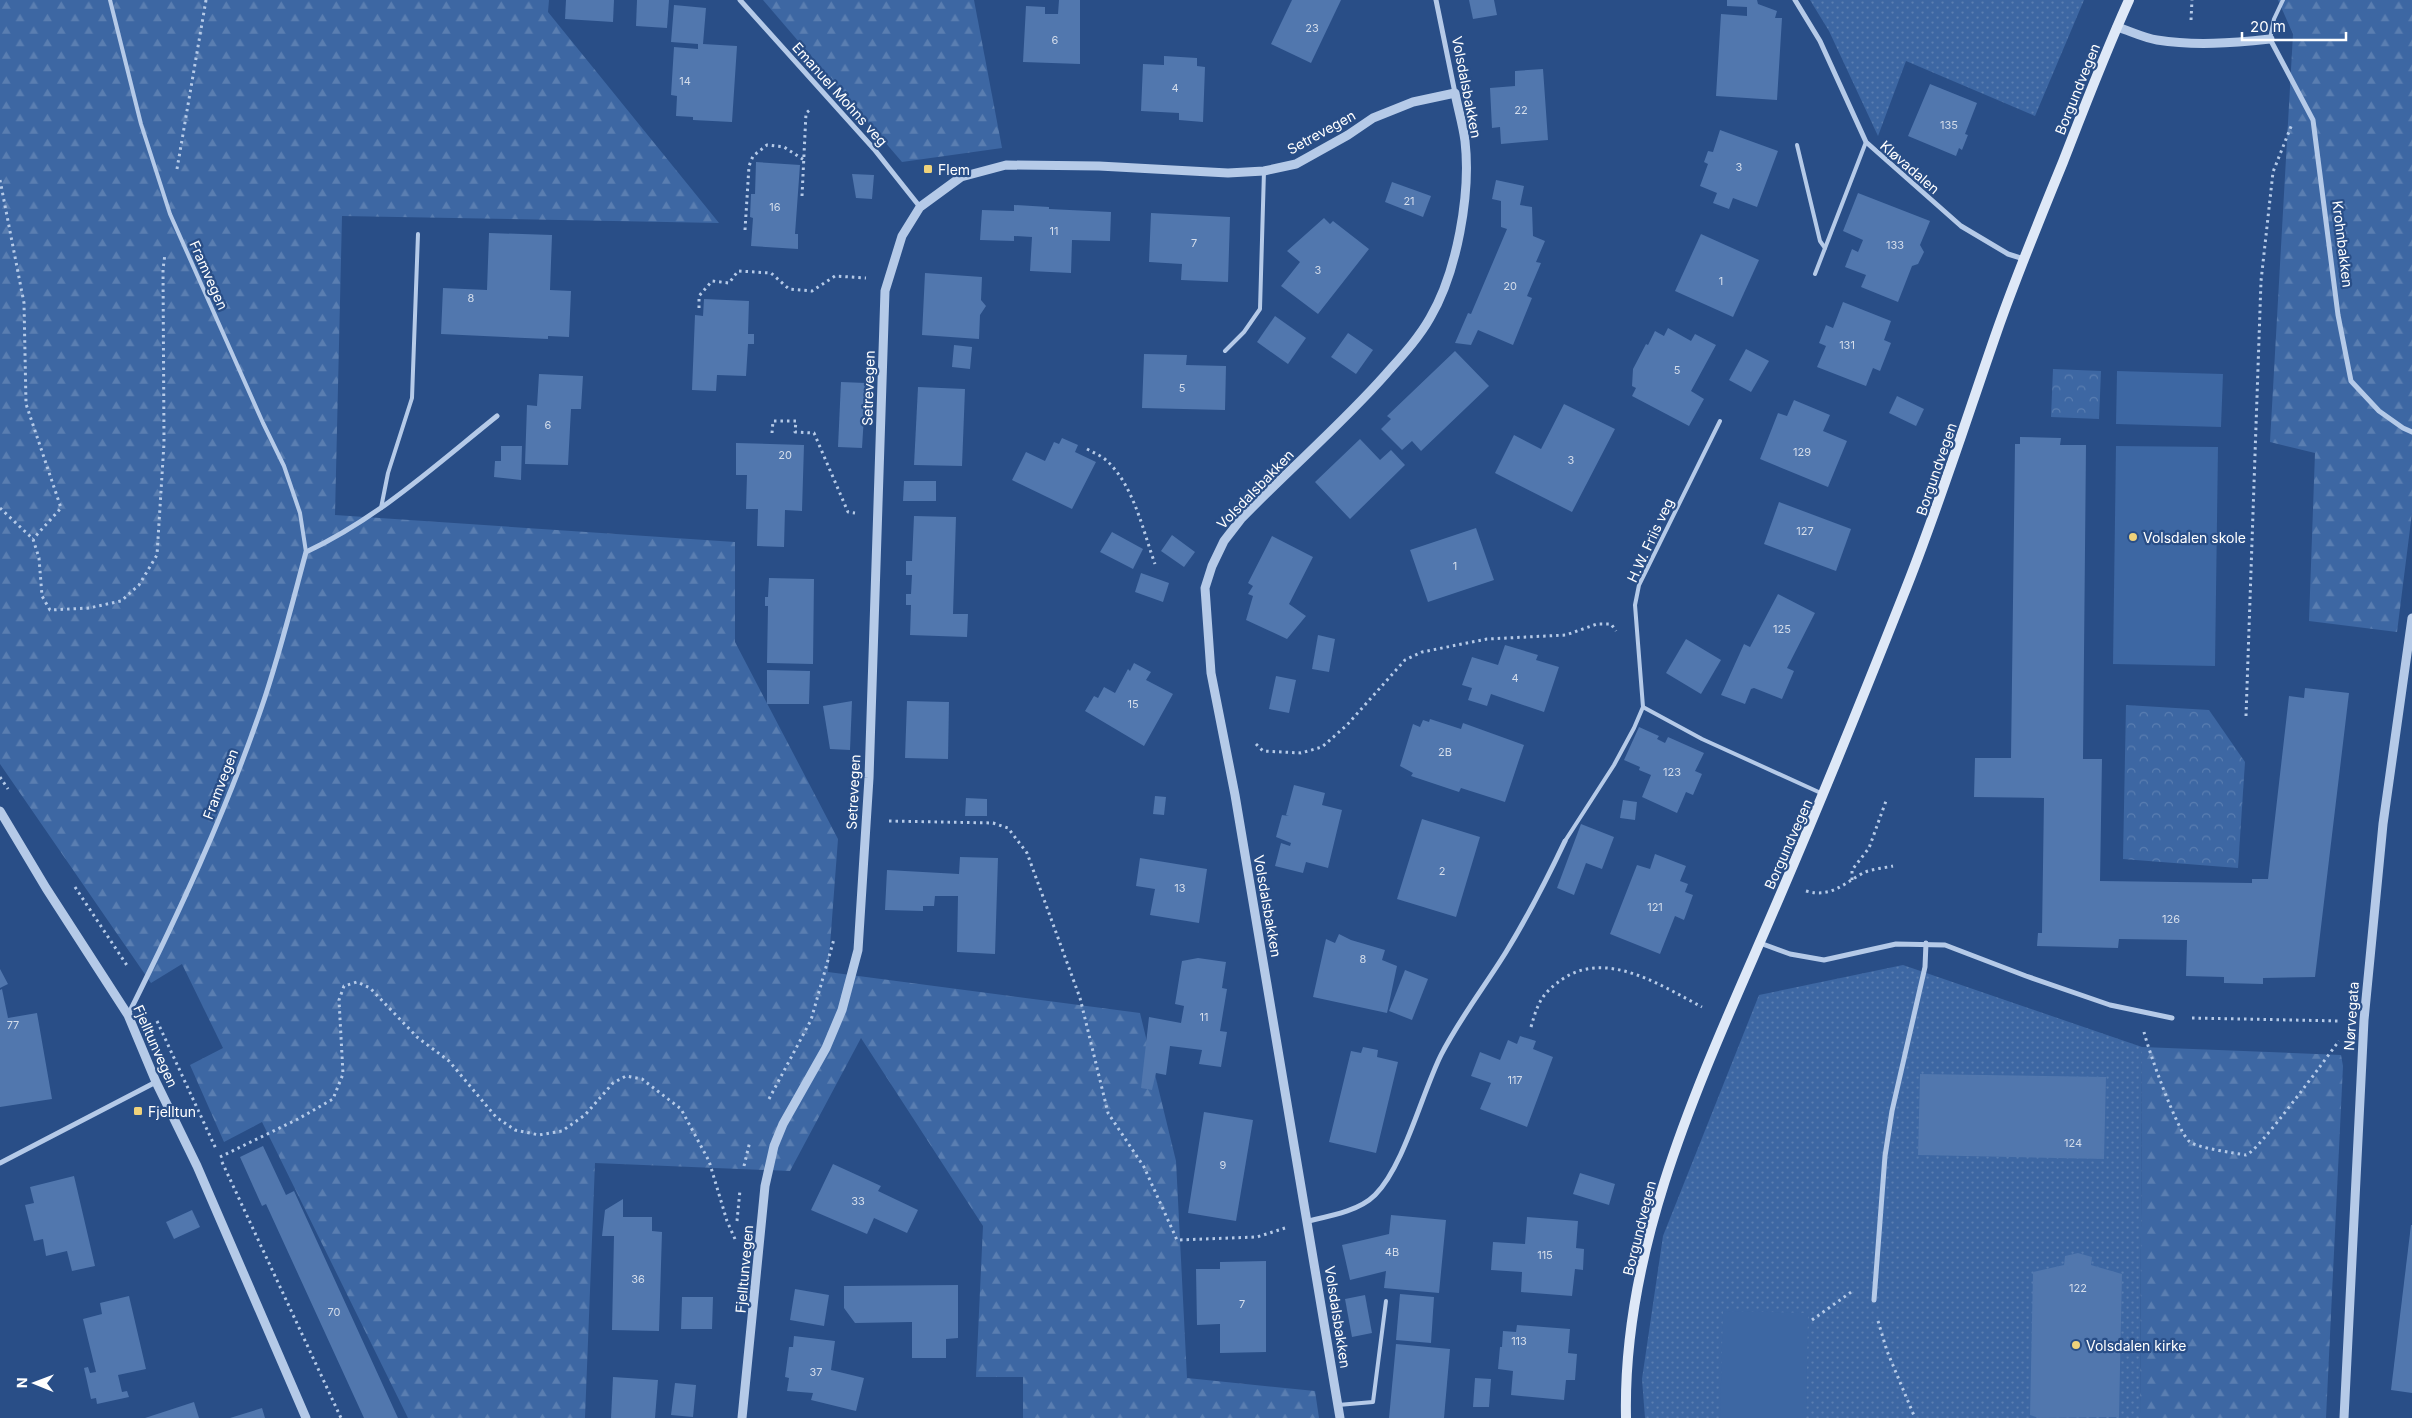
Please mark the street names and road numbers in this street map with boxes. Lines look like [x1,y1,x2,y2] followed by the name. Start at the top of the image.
[1449,35,1485,139] street label: Volsdalsbakken
[789,39,891,149] street label: Emanuel Mohns veg
[2051,41,2103,137] street label: Borgundvegen
[1284,106,1358,158] street label: Setrevegen
[1877,137,1943,197] street label: Kløvadalen
[2329,200,2357,288] street label: Krohnbakken
[186,238,232,312] street label: Framvegen
[858,350,878,426] street label: Setrevegen
[1912,420,1960,518] street label: Borgundvegen
[1213,446,1297,532] street label: Volsdalsbakken
[1623,495,1677,585] street label: H.W. Friis veg
[199,746,241,822] street label: Framvegen
[843,754,863,830] street label: Setrevegen
[1760,796,1816,892] street label: Borgundvegen
[1251,854,1285,958] street label: Volsdalsbakken
[2340,981,2362,1051] street label: Nørvegata
[130,1002,182,1090] street label: Fjelltunvegen
[1619,1179,1659,1277] street label: Borgundvegen
[732,1224,756,1314] street label: Fjelltunvegen
[1322,1265,1354,1369] street label: Volsdalsbakken

